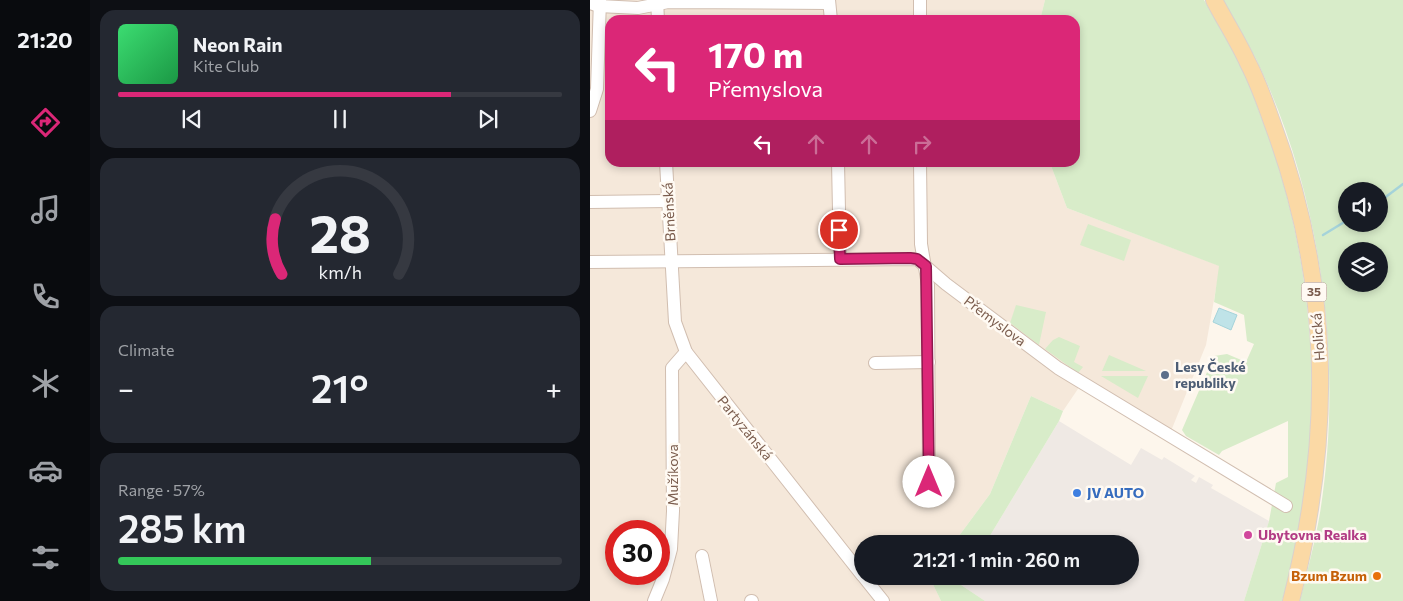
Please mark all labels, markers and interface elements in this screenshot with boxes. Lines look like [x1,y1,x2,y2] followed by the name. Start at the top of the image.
[17,26,73,53] text: 21:20
[708,32,803,75] text: 170 m
[193,33,283,56] text: Neon Rain
[625,35,690,100] icon: left
[193,56,259,75] text: Kite Club
[708,75,823,102] text: Přemyslova
[28,105,63,140] icon: directions
[178,105,206,133] icon: previous
[326,105,354,133] icon: pause
[474,105,502,133] icon: next
[749,130,777,158] icon: left
[802,130,830,158] icon: ahead
[855,130,883,158] icon: ahead
[908,130,936,158] icon: right
[658,182,679,242] street label: Brněnská
[1338,182,1388,292] map controls
[1338,182,1388,232] button: sound
[28,192,63,227] icon: music
[309,200,371,264] text: 28
[818,209,860,251] pin
[825,216,853,244] icon: arrive
[1338,242,1388,292] button: layers
[318,261,362,283] text: km/h
[28,279,63,314] icon: phone
[1302,282,1326,302] road number: 35
[961,292,1030,349] street label: Přemyslova
[1307,313,1328,361] street label: Holická
[118,340,174,359] text: Climate
[1175,358,1246,391] place label: Lesy České republiky
[311,364,368,411] text: 21°
[28,366,63,401] icon: climate
[1159,369,1171,381] marker: Lesy České republiky
[118,371,134,405] text: −
[546,371,562,405] text: +
[714,392,777,463] street label: Partyzánská
[664,444,681,506] street label: Mužíkova
[28,453,63,488] icon: car
[902,455,954,507] position arrow
[118,480,205,499] text: Range · 57%
[1087,484,1144,501] place label: JV AUTO
[1071,487,1083,499] marker: JV AUTO
[118,504,246,551] text: 285 km
[605,520,670,585] speed limit sign: 30
[1258,526,1367,543] place label: Ubytovna Realka
[1242,529,1254,541] marker: Ubytovna Realka
[28,540,63,575] icon: filters
[913,548,1080,571] text: 21:21 · 1 min · 260 m
[1291,567,1367,584] place label: Bzum Bzum
[1371,570,1383,582] marker: Bzum Bzum

